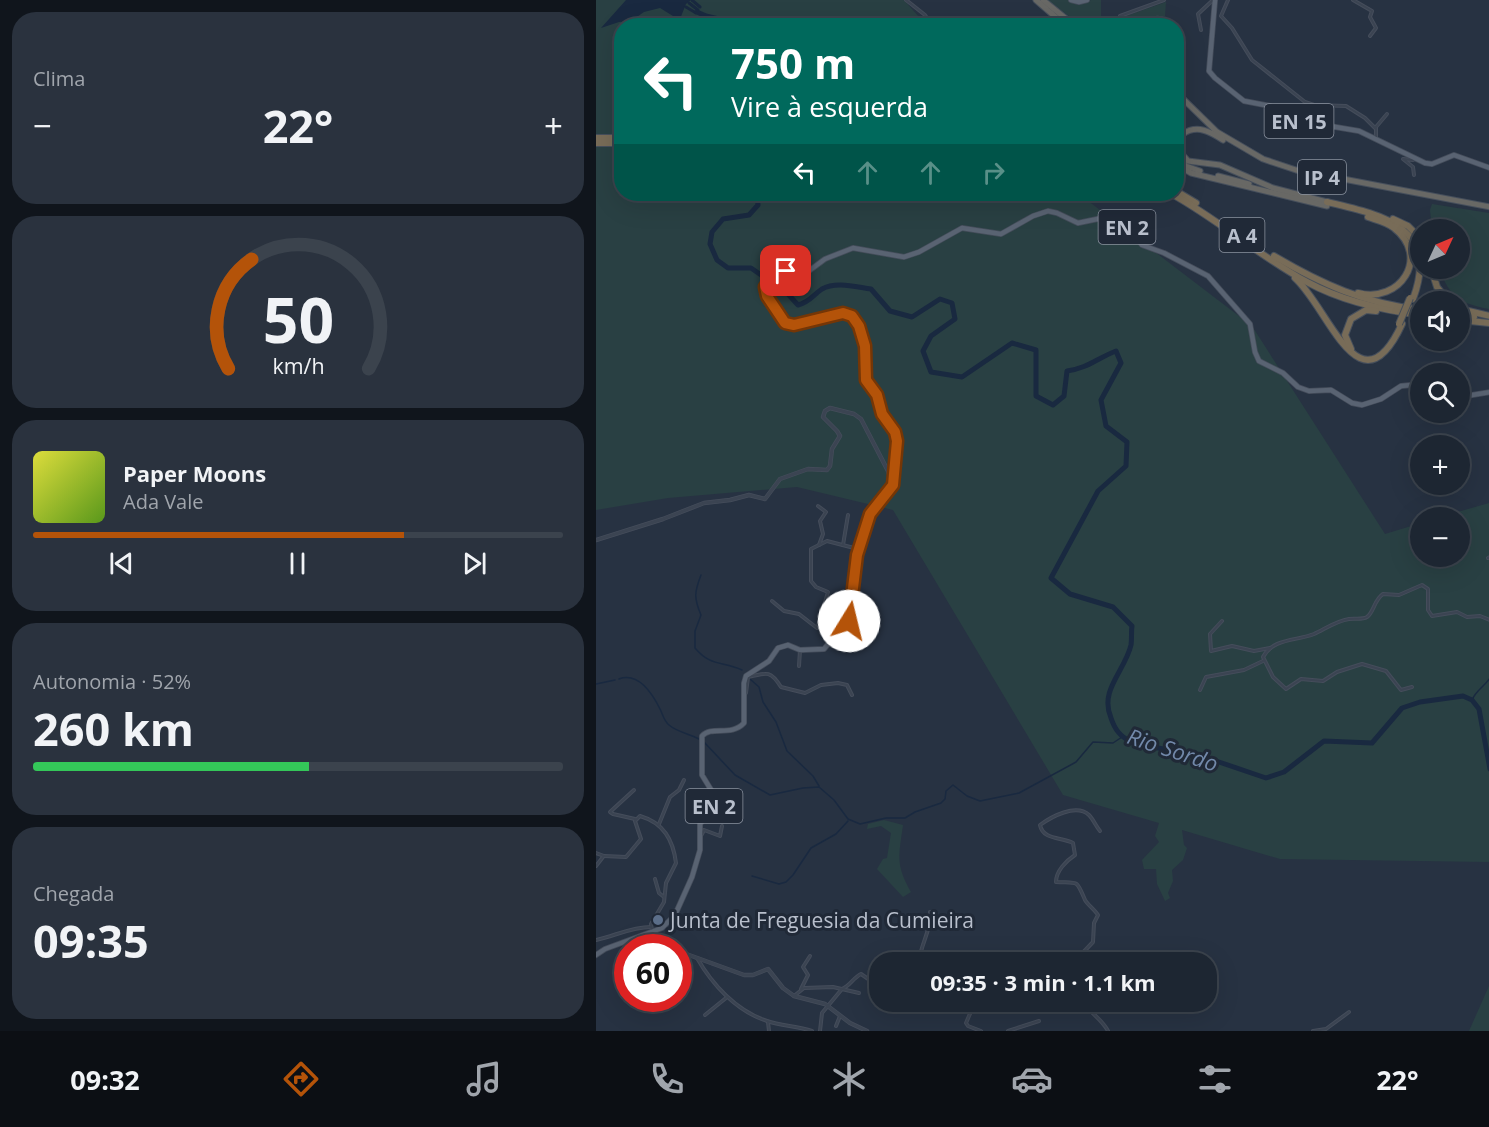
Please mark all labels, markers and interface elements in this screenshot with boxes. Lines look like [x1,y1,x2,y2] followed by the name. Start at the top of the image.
[731,34,855,91] text: 750 m
[632,42,710,120] icon: left
[33,65,85,92] text: Clima
[731,88,928,125] text: Vire à esquerda
[263,95,333,156] text: 22°
[33,103,52,148] text: −
[544,103,563,148] text: +
[1264,104,1334,138] road number: EN 15
[788,156,821,189] icon: left
[851,156,884,189] icon: ahead
[914,156,947,189] icon: ahead
[977,156,1010,189] icon: right
[1298,160,1346,194] road number: IP 4
[1098,210,1156,244] road number: EN 2
[1220,218,1264,252] road number: A 4
[1410,219,1470,279] north arrow
[1410,219,1470,567] map controls
[760,245,811,296] pin
[769,254,802,287] icon: arrive
[262,276,334,361] text: 50
[1410,291,1470,351] button: sound
[272,351,324,380] text: km/h
[1410,363,1470,423] button: search
[1410,435,1470,495] button: +
[123,458,266,488] text: Paper Moons
[123,488,204,515] text: Ada Vale
[1410,507,1470,567] button: −
[105,547,138,580] icon: previous
[281,547,314,580] icon: pause
[458,547,491,580] icon: next
[817,589,881,653] position arrow
[33,668,191,695] text: Autonomia · 52%
[33,698,194,759] text: 260 km
[1124,720,1222,778] water label: Rio Sordo
[686,789,742,823] road number: EN 2
[33,880,114,907] text: Chegada
[668,906,974,934] place label: Junta de Freguesia da Cumieira
[33,910,149,971] text: 09:35
[651,913,665,927] marker: Junta de Freguesia da Cumieira
[614,934,692,1012] speed limit sign: 60
[930,967,1156,997] text: 09:35 · 3 min · 1.1 km
[280,1058,322,1100] icon: directions
[463,1058,505,1100] icon: music
[646,1058,688,1100] icon: phone
[828,1058,870,1100] icon: climate
[1011,1058,1053,1100] icon: car
[1194,1058,1236,1100] icon: filters
[70,1061,140,1098] text: 09:32
[1376,1061,1419,1098] text: 22°

